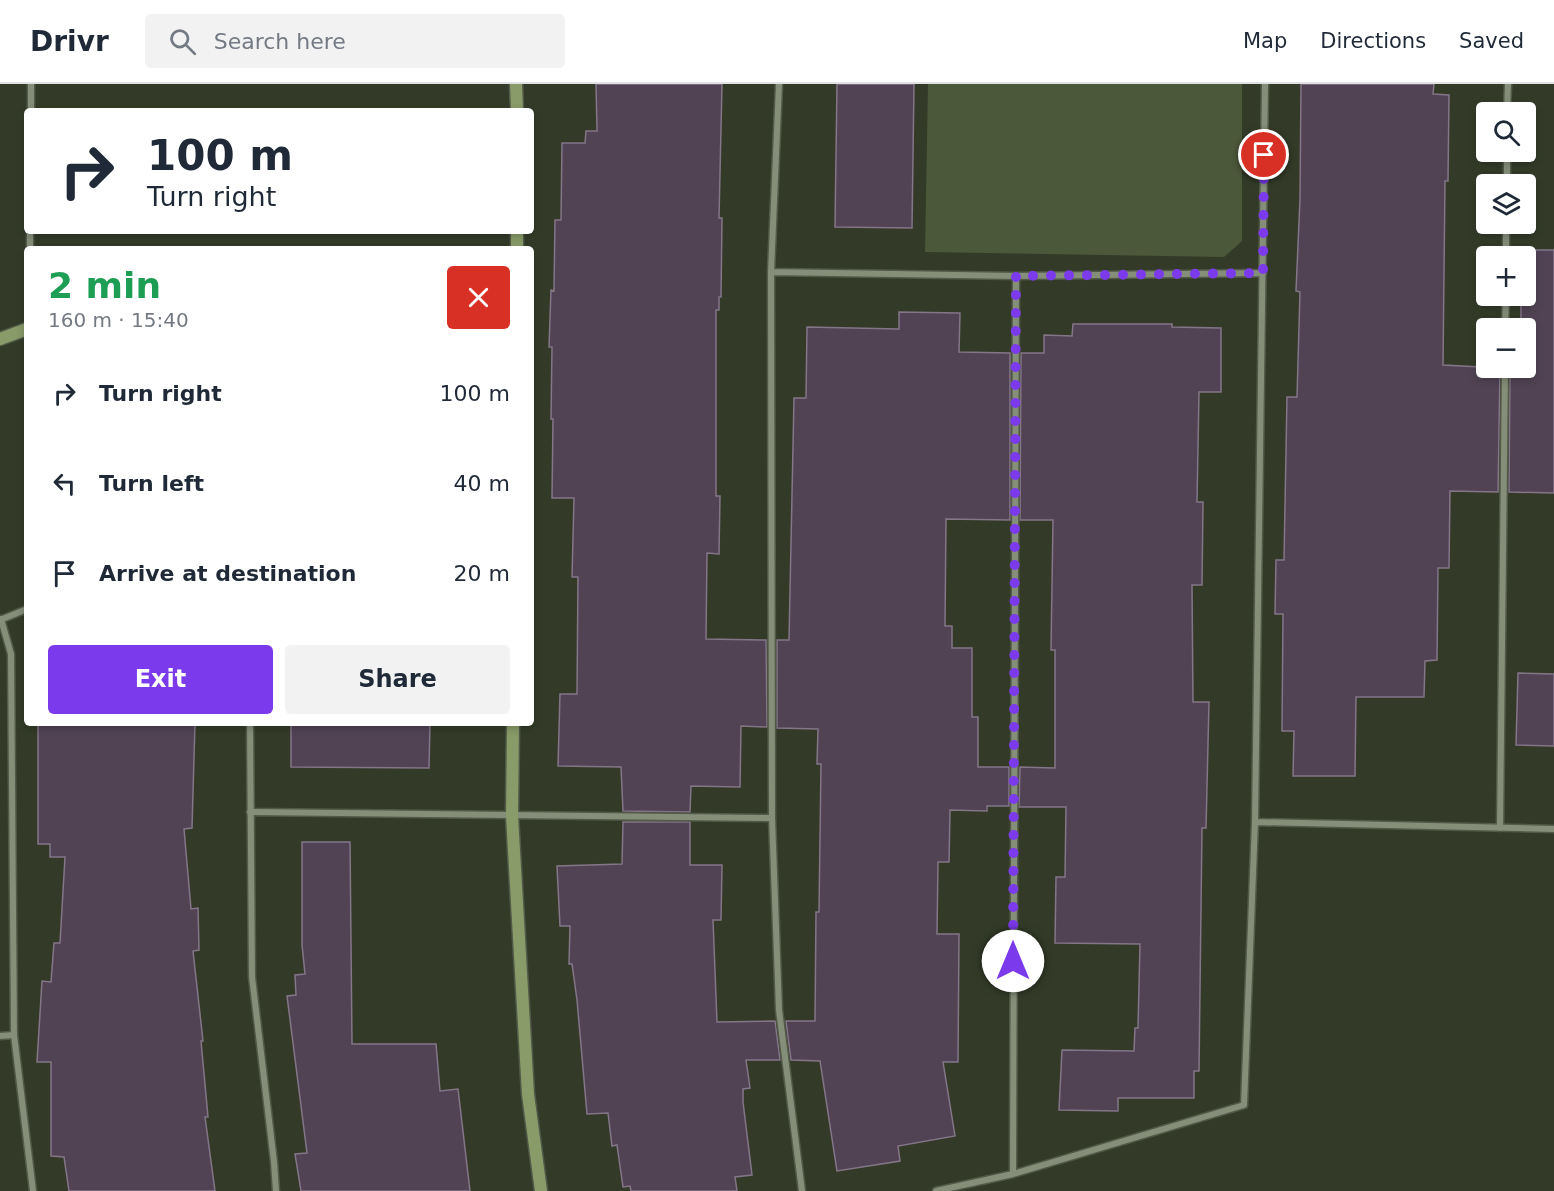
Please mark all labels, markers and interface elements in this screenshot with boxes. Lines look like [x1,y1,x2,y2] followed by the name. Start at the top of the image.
[145,14,565,68] search box
[30,25,109,58] text: Drivr
[166,25,199,58] icon: search
[214,29,346,54] text: Search here
[1243,29,1287,53] text: Map
[1320,29,1426,53] text: Directions
[1459,29,1524,53] text: Saved
[1476,102,1536,378] map controls
[1476,102,1536,162] button: search
[1238,129,1289,180] pin
[147,131,293,180] text: 100 m
[48,132,126,210] icon: right
[1247,138,1280,171] icon: arrive
[1476,174,1536,234] button: layers
[147,181,276,212] text: Turn right
[1476,246,1536,306] button: +
[48,265,161,306] text: 2 min
[447,266,510,329] button: close
[48,308,189,332] text: 160 m · 15:40
[1476,318,1536,378] button: −
[48,377,81,410] icon: right
[99,381,222,406] text: Turn right
[440,381,510,406] text: 100 m
[48,467,81,500] icon: left
[99,471,204,496] text: Turn left
[454,471,510,496] text: 40 m
[48,557,81,590] icon: arrive
[99,561,356,586] text: Arrive at destination
[454,561,510,586] text: 20 m
[48,645,273,714] button: Exit
[285,645,510,714] button: Share
[981,929,1045,993] position arrow

